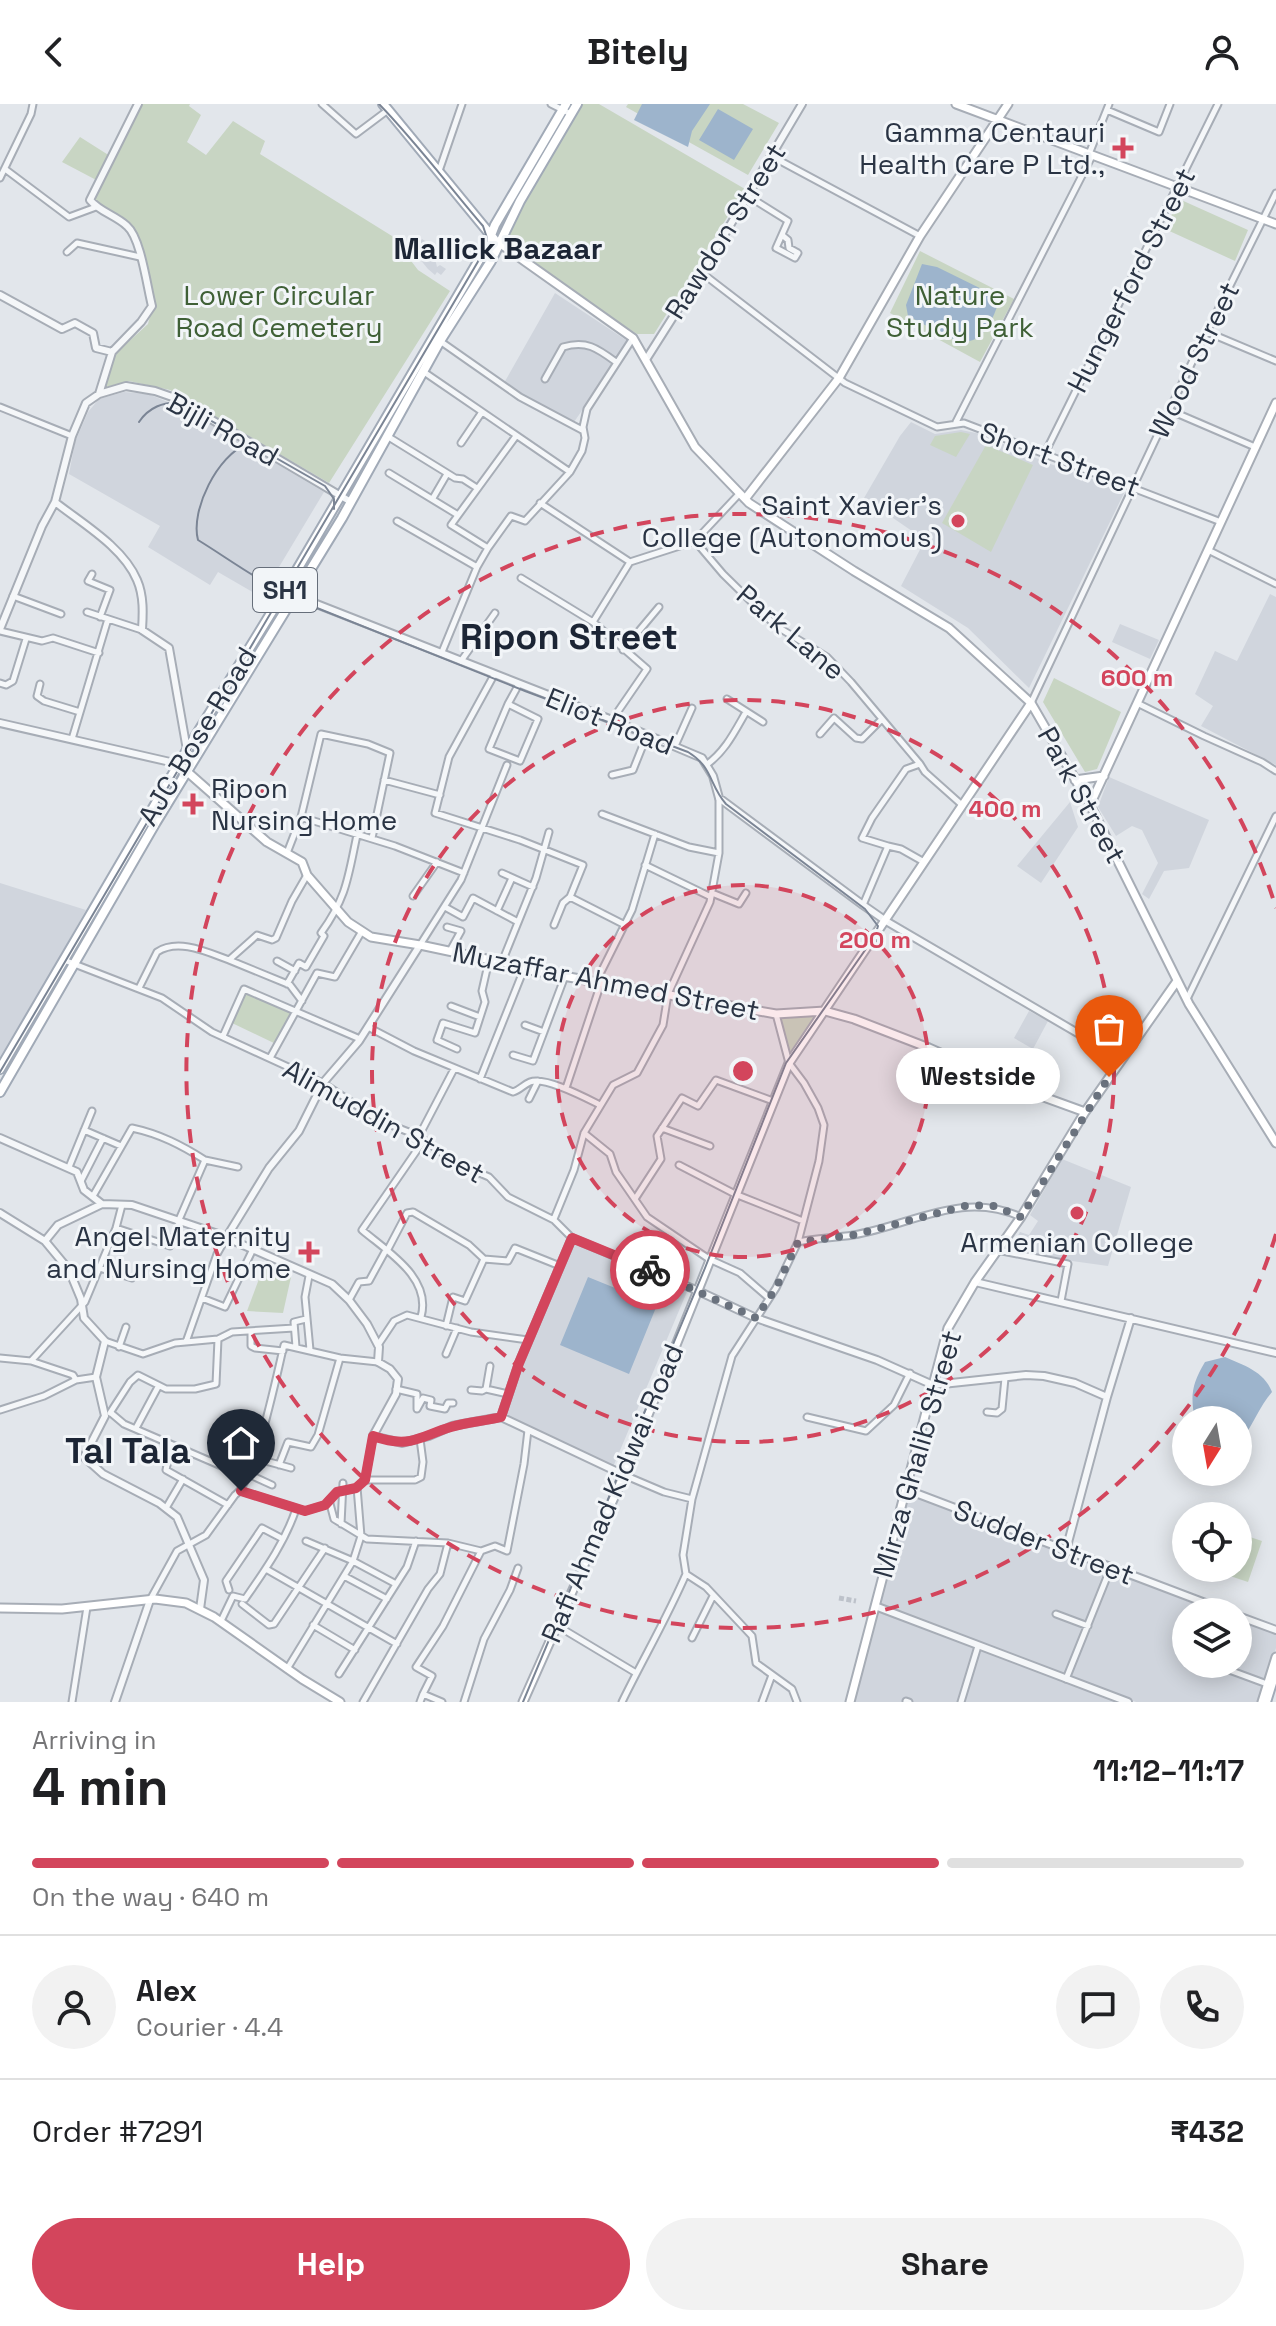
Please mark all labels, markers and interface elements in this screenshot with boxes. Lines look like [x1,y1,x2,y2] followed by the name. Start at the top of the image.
[587,29,689,75] text: Bitely
[32,30,76,74] icon: back
[1200,30,1244,74] icon: person
[859,114,1105,182] place label: Gamma Centauri Health Care P Ltd.,
[657,136,793,326] street label: Rawdon Street
[1112,137,1134,159] marker: Gamma Centauri Health Care P Ltd.,
[1059,162,1203,398] street label: Hungerford Street
[393,229,603,268] district label: Mallick Bazaar
[1141,276,1247,444] street label: Wood Street
[175,277,383,345] park label: Lower Circular Road Cemetery
[886,277,1034,345] park label: Nature Study Park
[161,384,285,474] street label: Bijli Road
[975,413,1145,505] street label: Short Street
[642,487,942,555] place label: Saint Xavier's College (Autonomous)
[949,512,967,530] marker: Saint Xavier's College (Autonomous)
[253,568,317,612] road number: SH1
[729,576,853,688] street label: Park Lane
[460,614,678,660] district label: Ripon Street
[130,640,264,832] street label: AJC Bose Road
[1101,662,1173,693] text: 600 m
[541,679,679,763] street label: Eliot Road
[1030,720,1134,870] street label: Park Street
[211,770,397,838] place label: Ripon Nursing Home
[182,793,204,815] marker: Ripon Nursing Home
[969,793,1041,824] text: 400 m
[839,924,911,955] text: 200 m
[449,934,763,1028] street label: Muzaffar Ahmed Street
[1075,995,1143,1077] pin
[1087,1007,1131,1051] icon: bag
[897,1049,1061,1105] callout: Westside
[277,1051,491,1191] street label: Alimuddin Street
[729,1057,757,1085] centre of rings
[920,1059,1036,1093] text: Westside
[1068,1204,1086,1222] marker: Armenian College
[46,1218,291,1286] place label: Angel Maternity and Nursing Home
[960,1224,1194,1260] place label: Armenian College
[610,1230,690,1310] courier
[298,1241,320,1263] marker: Angel Maternity and Nursing Home
[628,1248,672,1292] icon: bike
[864,1326,970,1582] street label: Mirza Ghalib Street
[533,1338,691,1648] street label: Rafi Ahmad Kidwai Road
[1172,1406,1252,1486] north arrow
[1172,1406,1252,1678] map controls
[207,1409,275,1491] pin
[219,1421,263,1465] icon: home
[65,1428,191,1474] district label: Tal Tala
[949,1491,1139,1593] street label: Sudder Street
[1172,1502,1252,1582] button: locate
[1172,1598,1252,1678] button: layers
[32,1723,156,1757] text: Arriving in
[1093,1751,1244,1790] text: 11:12–11:17
[32,1754,169,1820] text: 4 min
[32,1880,269,1914] text: On the way · 640 m
[32,1965,116,2049] button: person
[1056,1965,1140,2049] button: chat
[1160,1965,1244,2049] button: phone
[136,1971,197,2010] text: Alex
[136,2010,283,2044] text: Courier · 4.4
[32,2112,203,2151] text: Order #7291
[1170,2112,1244,2151] text: ₹432
[32,2218,630,2310] button: Help
[646,2218,1244,2310] button: Share

